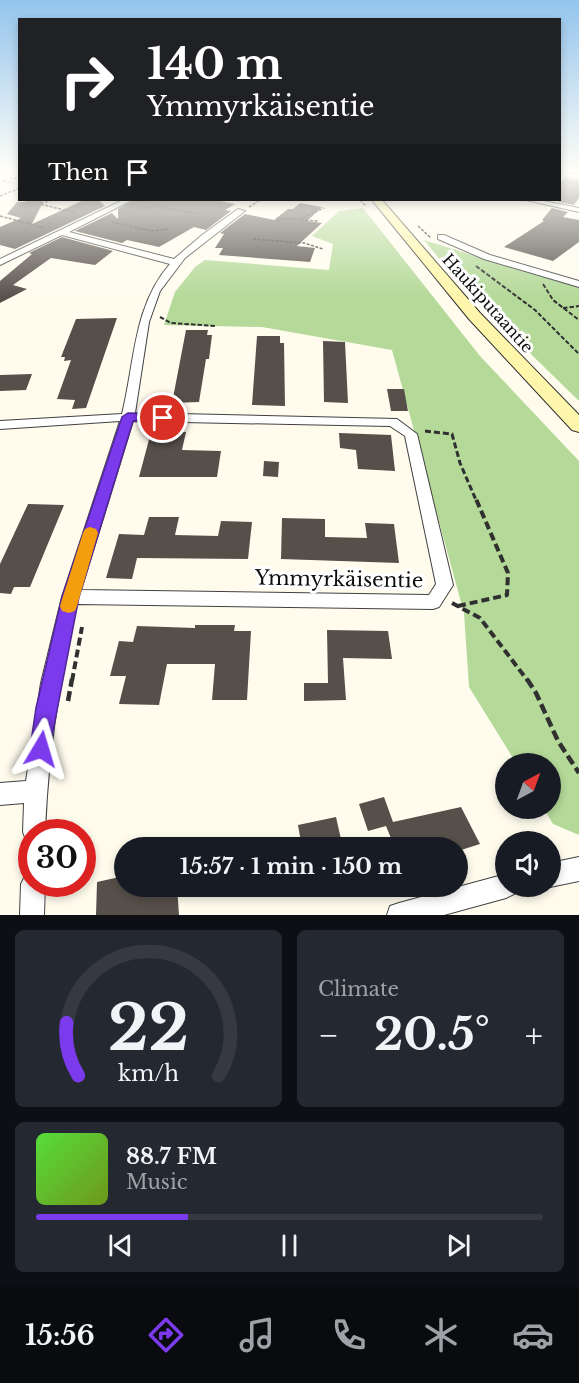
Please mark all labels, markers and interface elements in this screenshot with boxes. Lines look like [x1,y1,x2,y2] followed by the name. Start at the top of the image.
[147,38,283,90] text: 140 m
[48,42,126,120] icon: right
[147,90,375,123] text: Ymmyrkäisentie
[121,156,154,189] icon: arrive
[48,159,109,186] text: Then
[438,249,538,357] street label: Haukiputaantie
[137,392,188,443] pin
[146,401,179,434] icon: arrive
[254,566,423,592] street label: Ymmyrkäisentie
[9,717,73,781] position arrow
[495,753,561,819] north arrow
[495,753,561,897] map controls
[18,819,96,897] speed limit sign: 30
[495,831,561,897] button: sound
[180,853,402,880] text: 15:57 · 1 min · 150 m
[318,977,399,1001] text: Climate
[108,989,189,1067] text: 22
[374,1006,490,1062] text: 20.5°
[318,1015,339,1056] text: −
[525,1015,543,1056] text: +
[118,1060,179,1087] text: km/h
[126,1143,217,1170] text: 88.7 FM
[126,1170,187,1194] text: Music
[104,1229,137,1262] icon: previous
[273,1229,306,1262] icon: pause
[442,1229,475,1262] icon: next
[145,1314,187,1356] icon: directions
[236,1314,278,1356] icon: music
[328,1314,370,1356] icon: phone
[420,1314,462,1356] icon: climate
[512,1314,554,1356] icon: car
[25,1319,95,1352] text: 15:56

